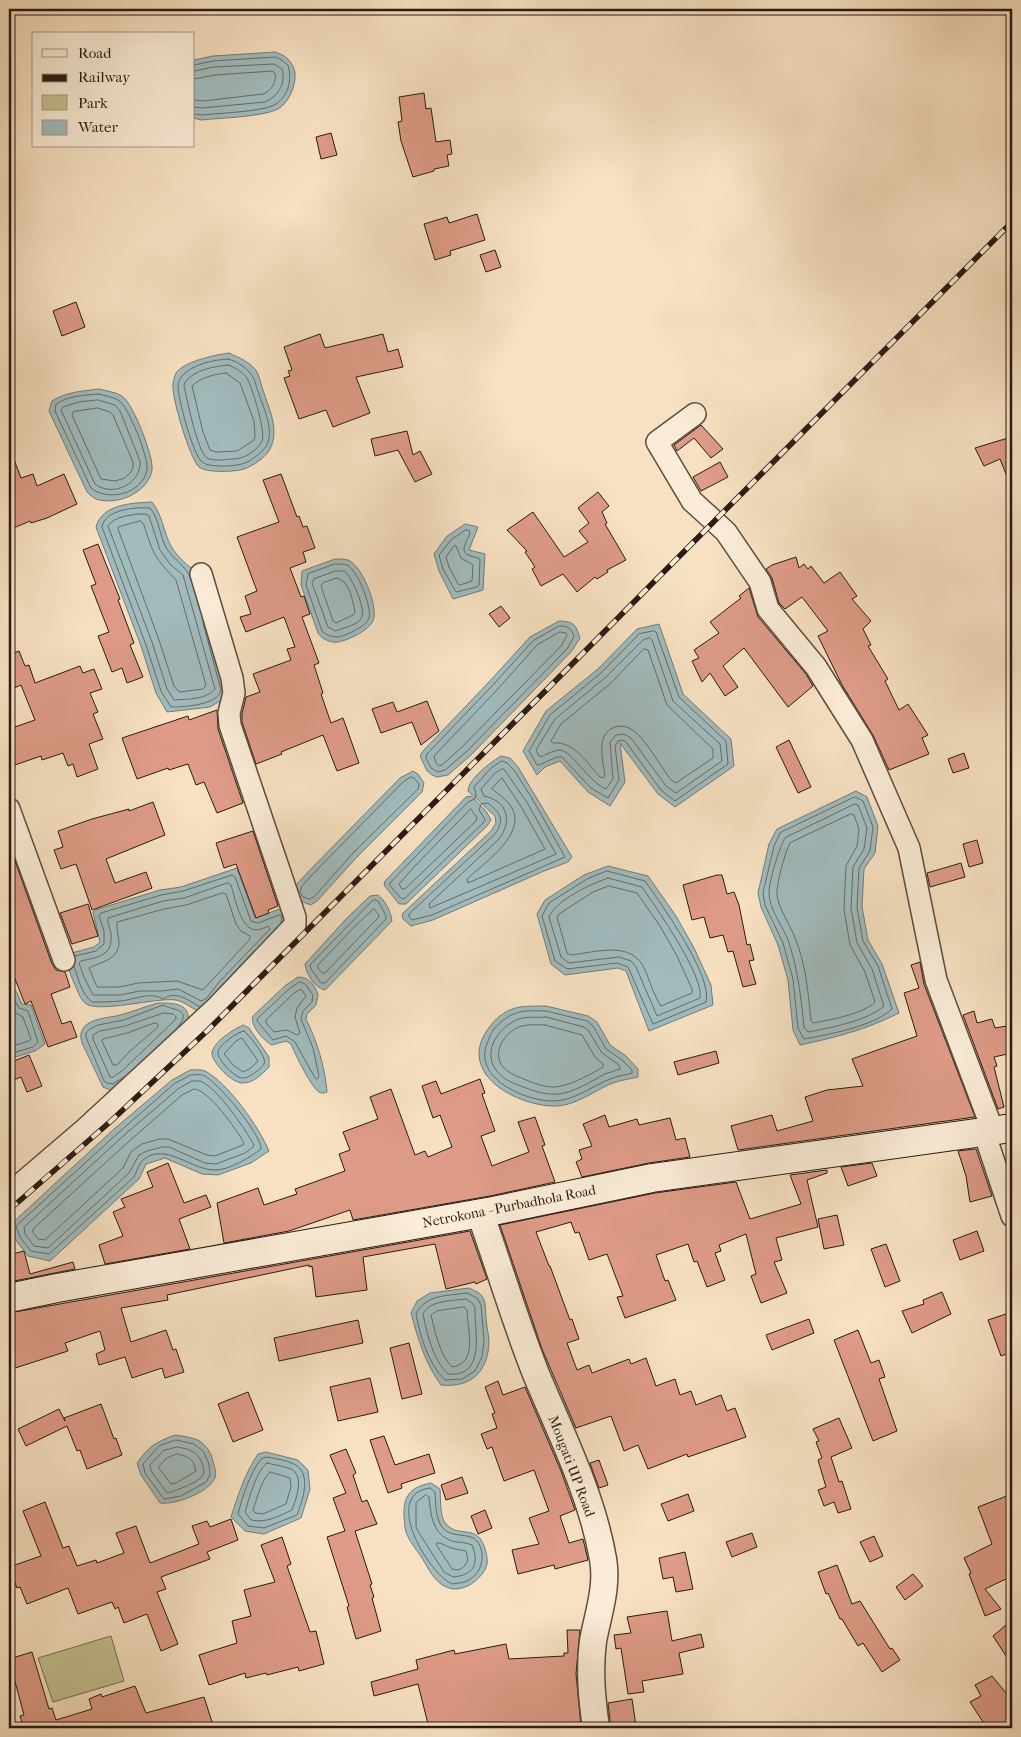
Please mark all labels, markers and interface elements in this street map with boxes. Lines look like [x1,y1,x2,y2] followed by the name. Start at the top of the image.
[32,32,195,148] legend
[78,44,112,62] text: Road
[78,68,131,86] text: Railway
[78,94,108,112] text: Park
[77,118,118,136] text: Water
[421,1181,598,1232] street label: Netrokona - Purbadhola Road
[544,1413,599,1520] street label: Mougati UP Road

